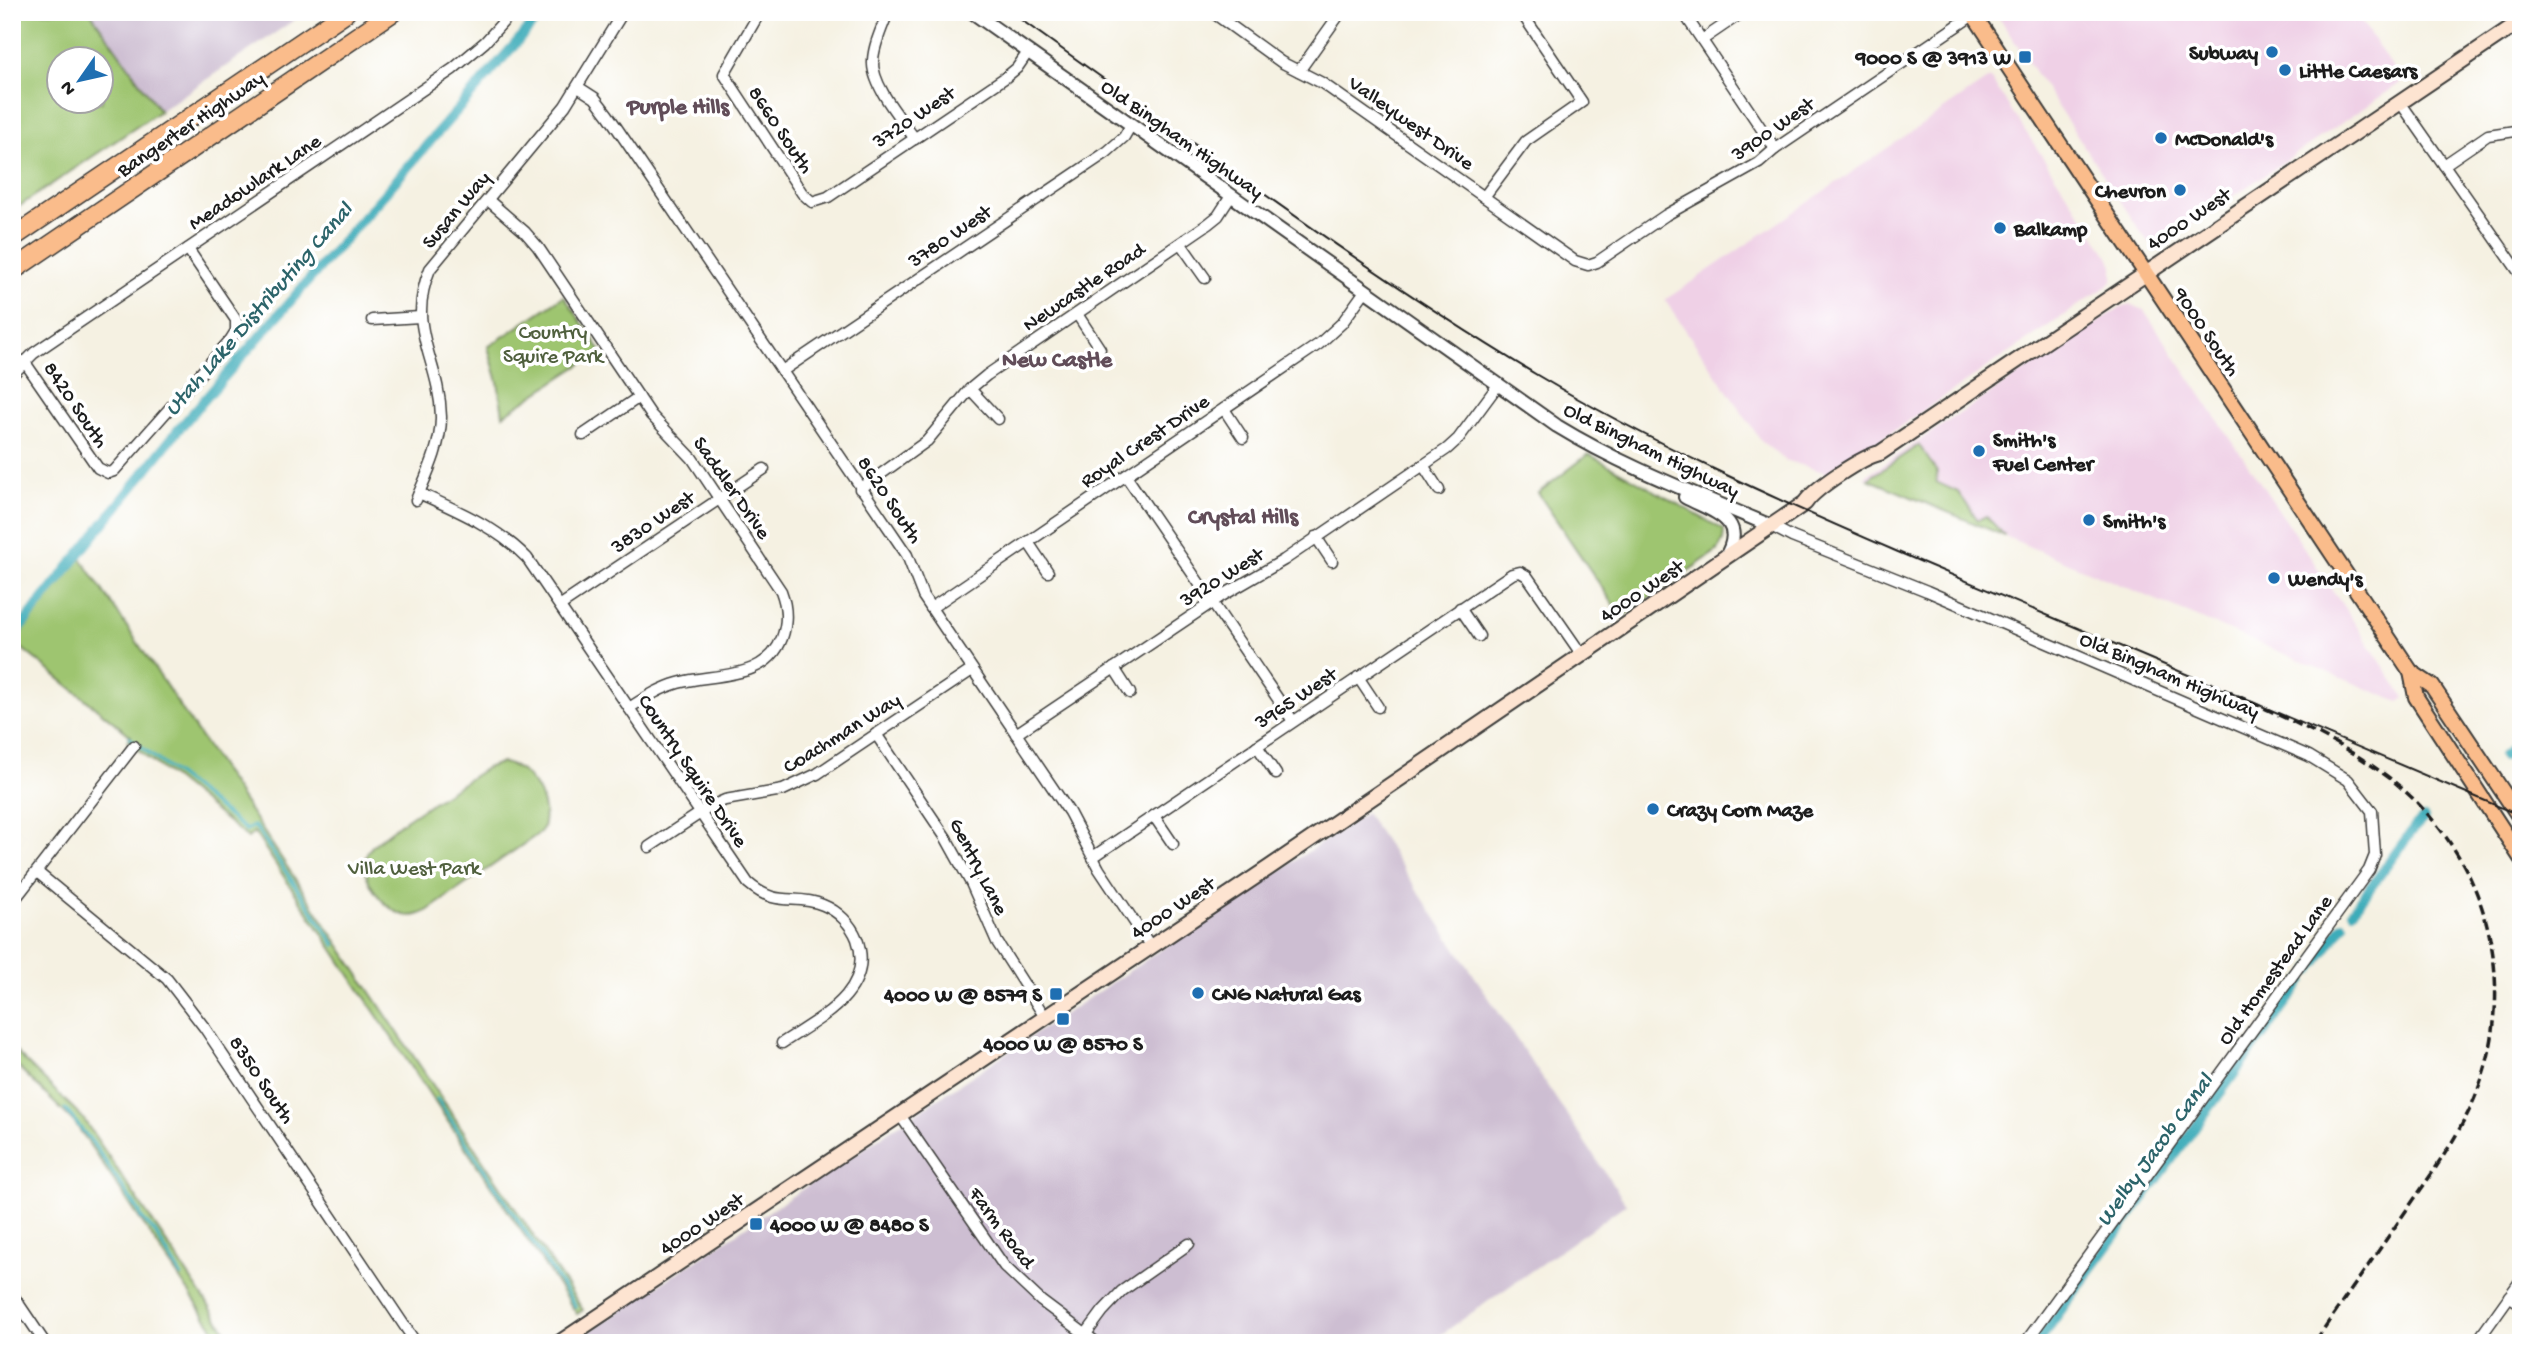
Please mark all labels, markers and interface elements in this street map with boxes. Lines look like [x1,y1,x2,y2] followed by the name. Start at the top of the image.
[2189,43,2259,68] place label: Subway
[2264,44,2280,60] marker: Subway
[46,46,116,116] north arrow
[1855,48,2011,73] place label: 9000 S @ 3913 W
[2017,49,2033,65] marker: 9000 S @ 3913 W
[2299,61,2419,86] place label: Little Caesars
[2277,62,2293,78] marker: Little Caesars
[113,67,270,185] street label: Bangerter Highway
[1341,72,1479,178] street label: Valleywest Drive
[1095,75,1267,206] street label: Old Bingham Highway
[56,76,82,99] text: N
[868,81,963,156] street label: 3720 West
[741,82,817,179] street label: 8660 South
[1727,92,1822,169] street label: 3900 West
[625,95,731,122] district label: Purple Hills
[2175,129,2274,154] place label: McDonald's
[185,130,328,238] street label: Meadowlark Lane
[2153,130,2169,146] marker: McDonald's
[418,167,497,255] street label: Susan Way
[2094,181,2167,206] place label: Chevron
[2143,182,2239,258] street label: 4000 West
[2172,182,2188,198] marker: Chevron
[160,197,361,422] water label: Utah Lake Distributing Canal
[904,200,999,275] street label: 3780 West
[2013,219,2088,244] place label: Balkamp
[1992,220,2008,236] marker: Balkamp
[1019,238,1152,339] street label: Newcastle Road
[2166,283,2244,382] street label: 9000 South
[503,322,606,371] park label: Country Squire Park
[1002,348,1113,375] district label: New Castle
[36,358,112,454] street label: 8420 South
[1077,390,1216,495] street label: Royal Crest Drive
[1558,399,1743,506] street label: Old Bingham Highway
[1992,430,2096,479] place label: Smith's Fuel Center
[686,433,775,546] street label: Saddler Drive
[1971,443,1987,459] marker: Smith's Fuel Center
[850,453,926,549] street label: 8620 South
[607,486,702,561] street label: 3830 West
[1188,505,1299,532] district label: Crystal Hills
[2103,511,2166,536] place label: Smith's
[2081,512,2097,528] marker: Smith's
[1176,542,1271,615] street label: 3920 West
[1596,554,1692,630] street label: 4000 West
[2287,569,2364,594] place label: Wendy's
[2266,570,2282,586] marker: Wendy's
[2075,628,2262,726] street label: Old Bingham Highway
[1251,662,1345,737] street label: 3965 West
[780,689,906,781] street label: Coachman Way
[631,691,752,854] street label: Country Squire Drive
[1666,800,1814,825] place label: Crazy Corn Maze
[1645,801,1661,817] marker: Crazy Corn Maze
[942,815,1013,921] street label: Gentry Lane
[347,858,483,883] park label: Villa West Park
[1127,871,1223,947] street label: 4000 West
[2214,890,2340,1051] street label: Old Homestead Lane
[1211,984,1362,1009] place label: CNG Natural Gas
[883,985,1043,1010] place label: 4000 W @ 8579 S
[1190,985,1206,1001] marker: CNG Natural Gas
[1048,986,1064,1002] marker: 4000 W @ 8579 S
[1055,1011,1071,1027] marker: 4000 W @ 8570 S
[222,1032,299,1130] street label: 8350 South
[982,1034,1144,1059] place label: 4000 W @ 8570 S
[2092,1068,2221,1232] water label: Welby Jacob Canal
[961,1183,1040,1276] street label: Farm Road
[656,1187,752,1263] street label: 4000 West
[769,1215,930,1240] place label: 4000 W @ 8480 S
[748,1216,764,1232] marker: 4000 W @ 8480 S

